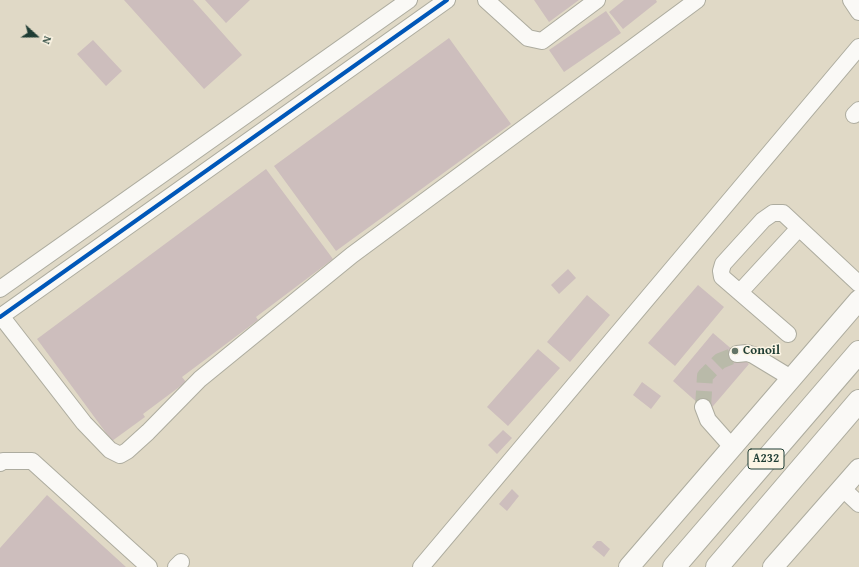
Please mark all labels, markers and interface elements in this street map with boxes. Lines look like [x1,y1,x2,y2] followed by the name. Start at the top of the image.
[16,16,56,56] north arrow
[38,34,56,47] text: N
[743,343,780,359] place label: Conoil
[730,346,740,356] marker: Conoil
[748,449,784,469] road number: A232

